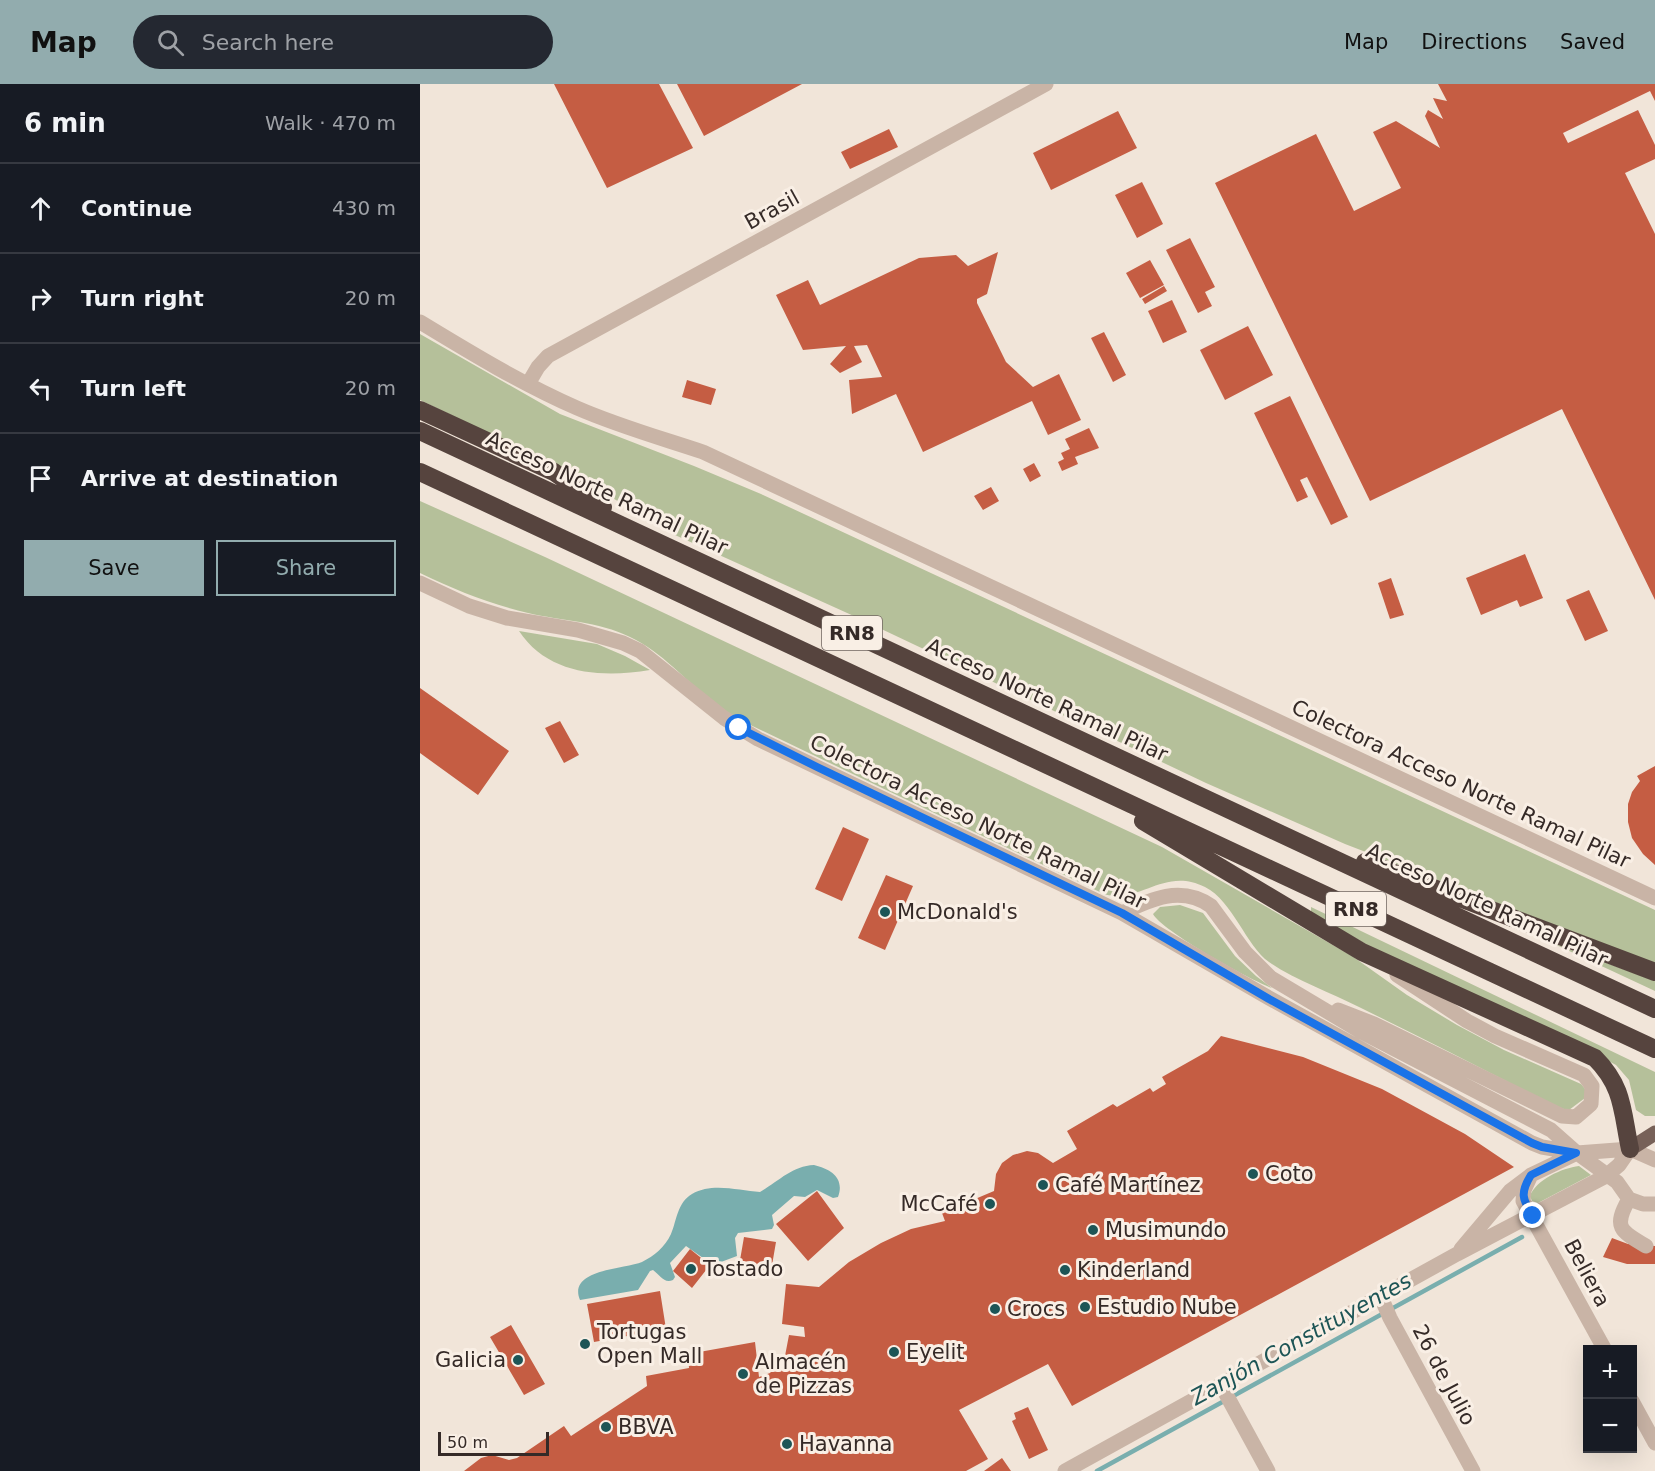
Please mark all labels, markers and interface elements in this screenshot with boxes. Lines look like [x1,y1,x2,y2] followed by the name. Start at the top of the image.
[133,15,553,69] search box
[30,26,97,59] text: Map
[154,26,187,59] icon: search
[202,30,334,55] text: Search here
[1344,30,1388,54] text: Map
[1421,30,1527,54] text: Directions
[1560,30,1625,54] text: Saved
[24,108,106,138] text: 6 min
[265,111,396,135] text: Walk · 470 m
[741,185,803,235] street label: Brasil
[24,192,57,225] icon: ahead
[81,196,192,221] text: Continue
[332,196,396,220] text: 430 m
[24,282,57,315] icon: right
[81,286,204,311] text: Turn right
[345,286,396,310] text: 20 m
[24,372,57,405] icon: left
[81,376,186,401] text: Turn left
[345,376,396,400] text: 20 m
[482,426,732,560] street label: Acceso Norte Ramal Pilar
[24,462,57,495] icon: arrive
[81,466,338,491] text: Arrive at destination
[24,540,204,596] button: Save
[216,540,396,596] button: Share
[822,616,882,650] road number: RN8
[922,633,1172,767] street label: Acceso Norte Ramal Pilar
[1288,695,1634,873] street label: Colectora Acceso Norte Ramal Pilar
[725,714,751,740] route start
[806,730,1150,914] street label: Colectora Acceso Norte Ramal Pilar
[1362,838,1612,972] street label: Acceso Norte Ramal Pilar
[1326,892,1386,926] road number: RN8
[897,900,1018,924] place label: McDonald's
[878,905,892,919] marker: McDonald's
[1265,1162,1314,1186] place label: Coto
[1246,1167,1260,1181] marker: Coto
[1055,1173,1200,1197] place label: Café Martínez
[1036,1178,1050,1192] marker: Café Martínez
[900,1192,978,1216] place label: McCafé
[983,1197,997,1211] marker: McCafé
[1519,1202,1545,1228] route end
[1105,1218,1226,1242] place label: Musimundo
[1086,1223,1100,1237] marker: Musimundo
[1559,1235,1615,1311] street label: Beliera
[702,1257,783,1281] place label: Tostado
[1077,1258,1190,1282] place label: Kinderland
[684,1262,698,1276] marker: Tostado
[1058,1263,1072,1277] marker: Kinderland
[1185,1268,1416,1411] water label: Zanjón Constituyentes
[1097,1295,1237,1319] place label: Estudio Nube
[1007,1297,1065,1321] place label: Crocs
[1078,1300,1092,1314] marker: Estudio Nube
[988,1302,1002,1316] marker: Crocs
[596,1320,702,1368] place label: Tortugas Open Mall
[1408,1321,1480,1429] street label: 26 de Julio
[578,1337,592,1351] marker: Tortugas Open Mall
[906,1340,965,1364] place label: Eyelit
[887,1345,901,1359] marker: Eyelit
[1583,1345,1637,1453] map controls
[1583,1345,1637,1399] button: +
[435,1348,506,1372] place label: Galicia
[755,1350,852,1398] place label: Almacén de Pizzas
[511,1353,525,1367] marker: Galicia
[736,1367,750,1381] marker: Almacén de Pizzas
[1583,1399,1637,1453] button: −
[618,1415,674,1439] place label: BBVA
[599,1420,613,1434] marker: BBVA
[438,1429,549,1456] scale bar
[799,1432,892,1456] place label: Havanna
[447,1433,488,1452] text: 50 m
[780,1437,794,1451] marker: Havanna

